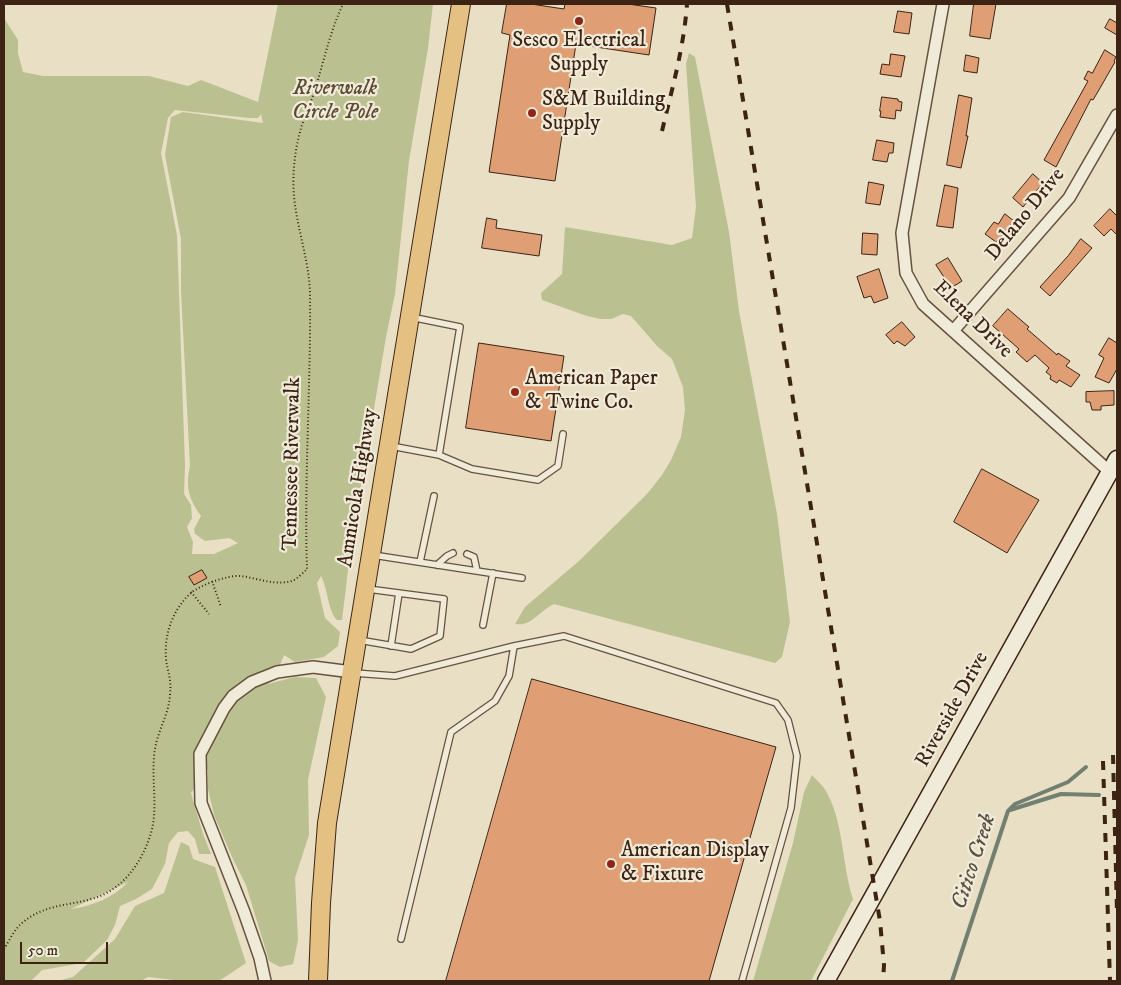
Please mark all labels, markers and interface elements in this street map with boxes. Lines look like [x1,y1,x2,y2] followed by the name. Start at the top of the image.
[573,15,585,27] marker: Sesco Electrical Supply
[512,29,646,79] place label: Sesco Electrical Supply
[292,77,378,127] park label: Riverwalk Circle Pole
[542,88,665,138] place label: S&M Building Supply
[526,107,538,119] marker: S&M Building Supply
[981,164,1071,266] street label: Delano Drive
[927,276,1017,364] street label: Elena Drive
[525,367,658,417] place label: American Paper & Twine Co.
[279,377,307,551] street label: Tennessee Riverwalk
[509,386,521,398] marker: American Paper & Twine Co.
[334,407,384,569] street label: Amnicola Highway
[911,648,995,772] street label: Riverside Drive
[947,811,1003,913] water label: Citico Creek
[621,839,769,889] place label: American Display & Fixture
[605,858,617,870] marker: American Display & Fixture
[22,932,110,964] scale bar
[28,941,58,960] text: 50 m

